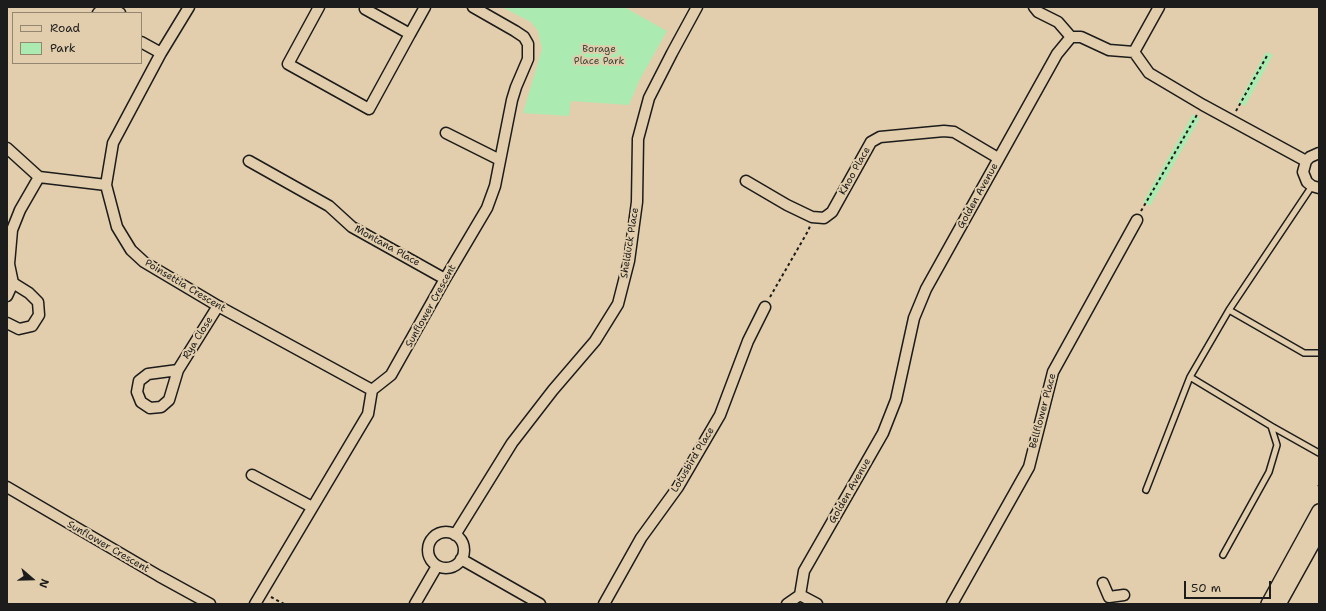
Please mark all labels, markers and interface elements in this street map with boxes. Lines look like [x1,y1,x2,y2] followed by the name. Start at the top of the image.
[12,12,142,64] legend
[50,20,80,36] text: Road
[50,40,76,56] text: Park
[574,43,624,66] park label: Borage Place Park
[837,145,873,197] street label: Khoo Place
[955,161,1001,231] street label: Golden Avenue
[618,207,642,279] street label: Shelduck Place
[352,223,422,269] street label: Montana Place
[142,257,228,315] street label: Poinsettia Crescent
[403,262,459,350] street label: Sunflower Crescent
[180,315,216,361] street label: Rya Close
[1027,372,1059,450] street label: Bellflower Place
[669,425,717,495] street label: Lotusbird Place
[827,456,873,526] street label: Golden Avenue
[65,519,151,575] street label: Sunflower Crescent
[12,559,52,599] north arrow
[1186,573,1273,599] scale bar
[35,577,52,590] text: N
[1191,580,1221,596] text: 50 m

